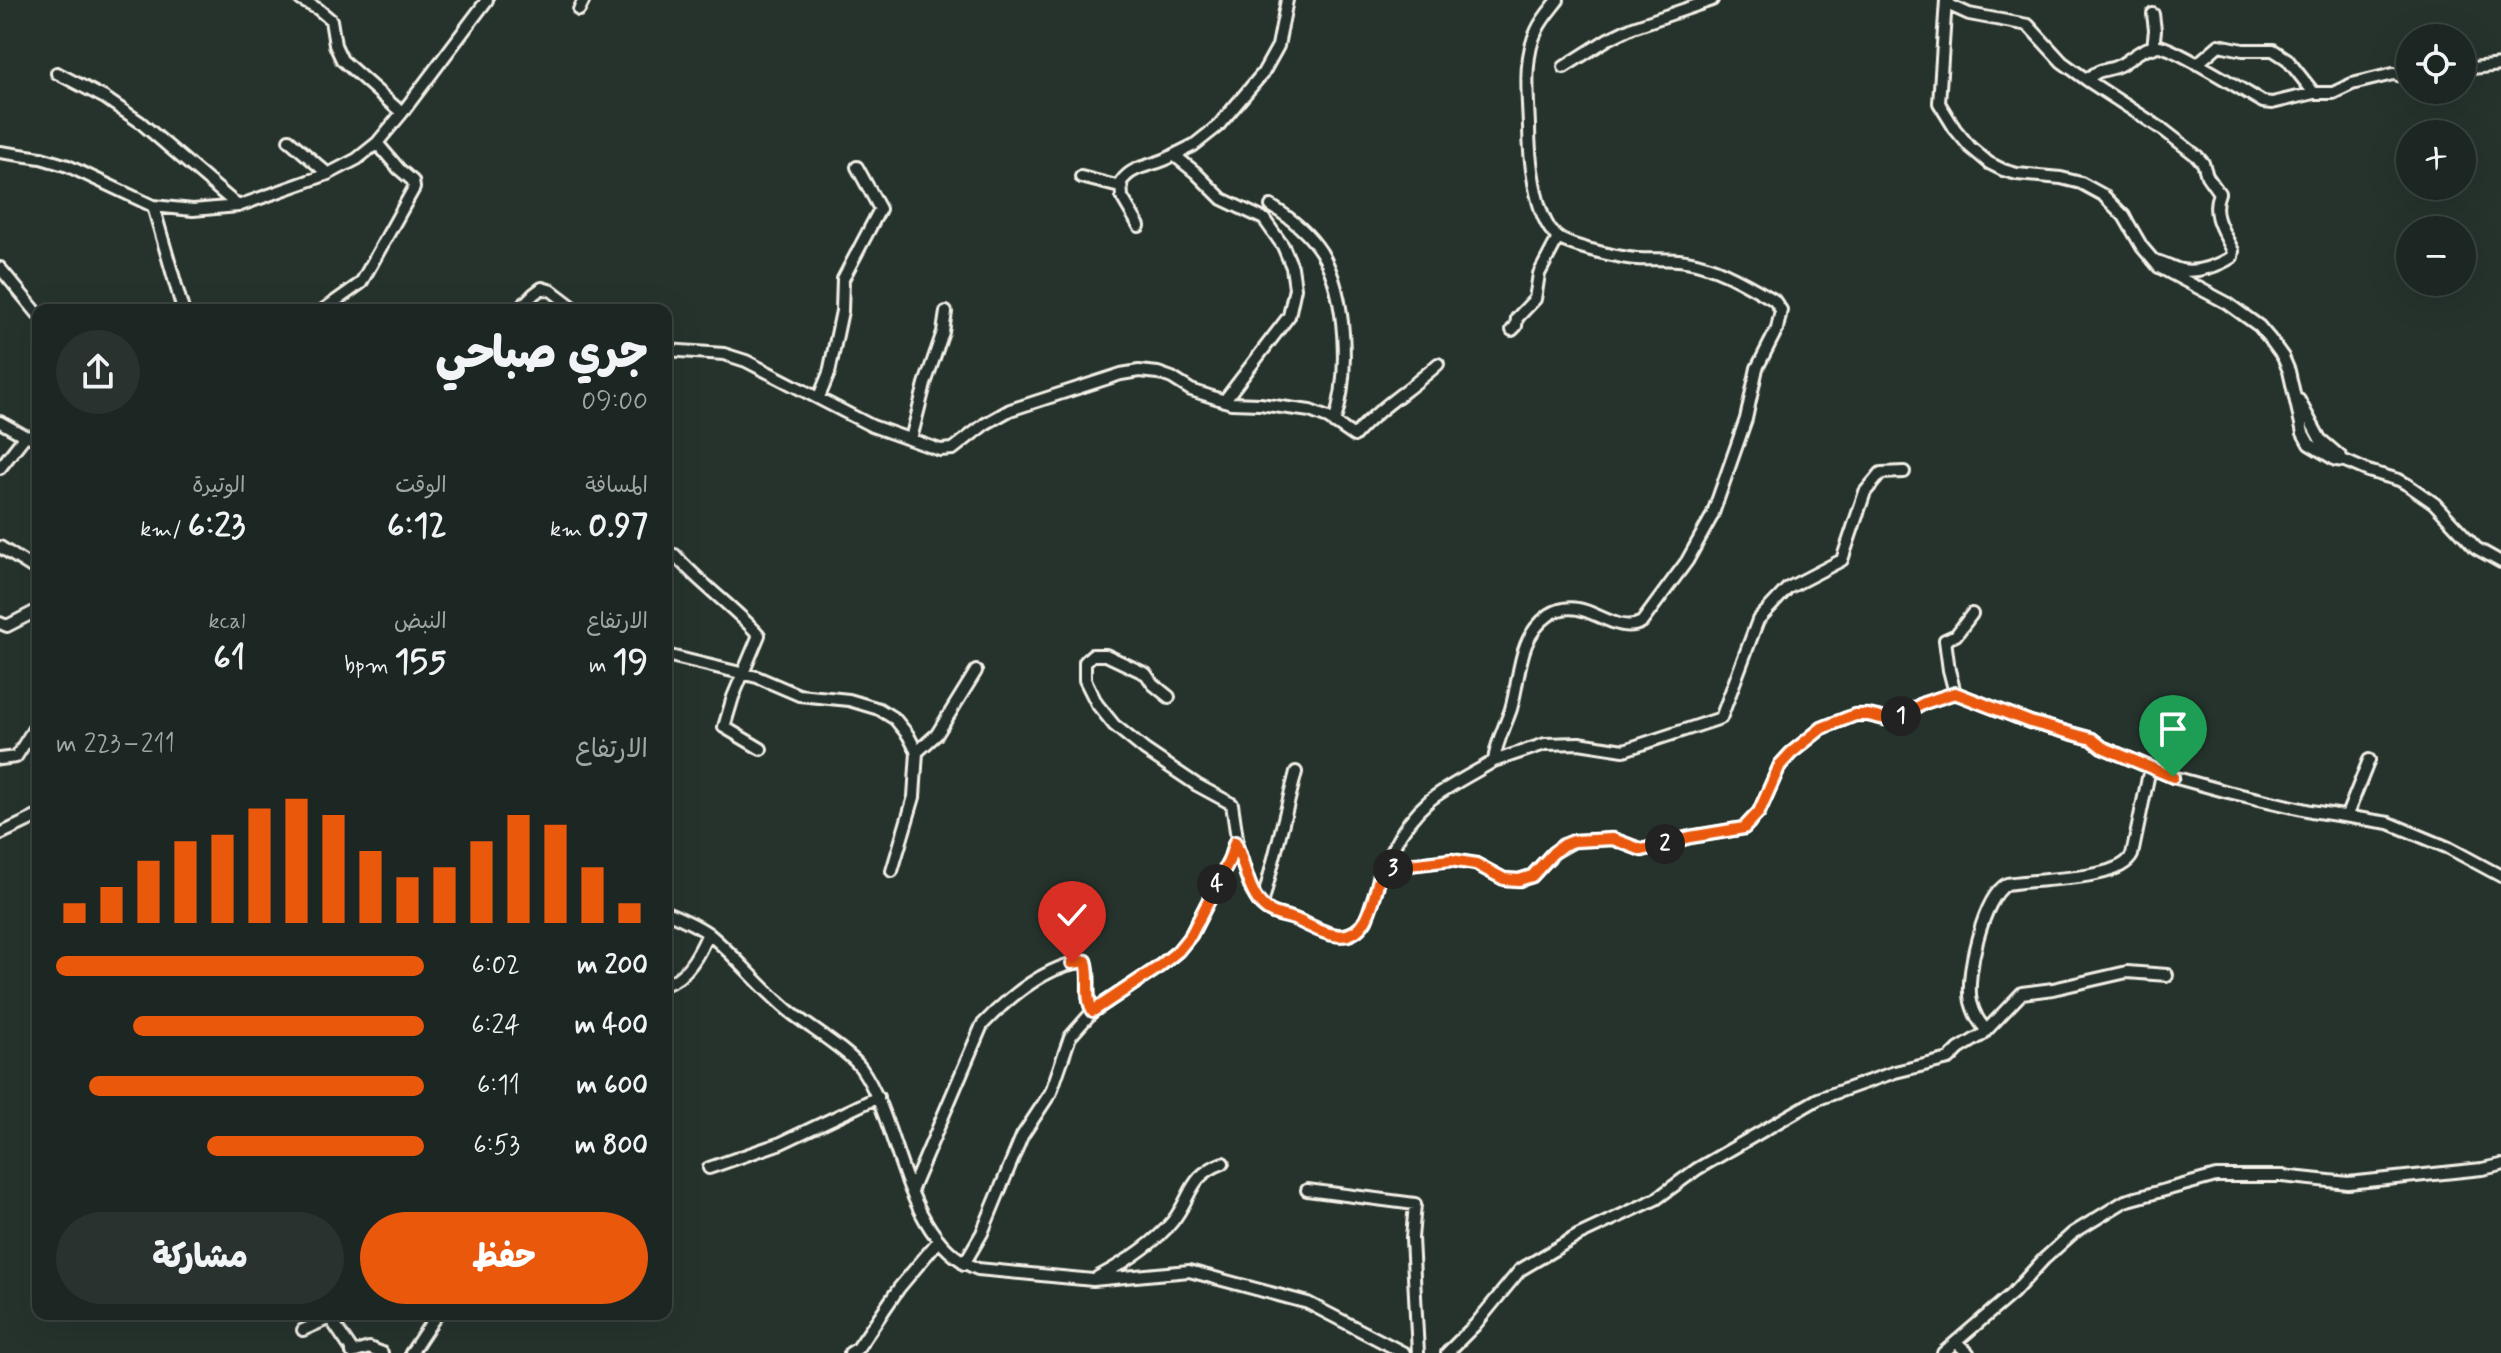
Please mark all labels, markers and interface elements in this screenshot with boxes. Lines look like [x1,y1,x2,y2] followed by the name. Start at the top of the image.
[2396,24,2476,296] map controls
[2396,24,2476,104] button: locate
[2396,120,2476,200] button: +
[2396,216,2476,296] button: −
[435,326,648,384] text: جري صباحي
[56,330,140,414] button: share
[582,385,648,419] text: 09:00
[192,472,245,500] text: الوتيرة
[395,472,447,500] text: الوقت
[585,472,648,500] text: المسافة
[188,504,245,549] text: 6:23
[387,504,447,549] text: 6:12
[588,504,648,549] text: 0.97
[140,516,188,544] text: /km
[550,516,588,544] text: km
[208,608,245,636] text: kcal
[394,608,447,636] text: النبض
[586,608,648,636] text: الارتفاع
[213,636,245,681] text: 61
[394,640,447,685] text: 155
[613,640,648,685] text: 19
[344,652,394,680] text: bpm
[589,652,613,680] text: m
[2139,695,2207,777] pin
[1881,696,1921,736] pin: 1
[1896,702,1906,730] text: 1
[2151,707,2195,751] icon: arrive
[56,728,175,762] text: 211–223 m
[575,733,648,767] text: الارتفاع
[1645,824,1685,864] pin: 2
[1660,830,1670,858] text: 2
[1373,849,1413,889] pin: 3
[1388,855,1398,883] text: 3
[1197,864,1237,904] pin: 4
[1211,870,1223,898] text: 4
[1038,881,1106,963] pin
[1050,893,1094,937] icon: check
[471,949,520,983] text: 6:02
[577,949,648,983] text: 200 m
[471,1009,520,1043] text: 6:24
[575,1009,648,1043] text: 400 m
[477,1069,520,1103] text: 6:11
[576,1069,648,1103] text: 600 m
[473,1129,520,1163] text: 6:53
[575,1129,648,1163] text: 800 m
[56,1212,344,1304] button: مشاركة
[360,1212,648,1304] button: حفظ

